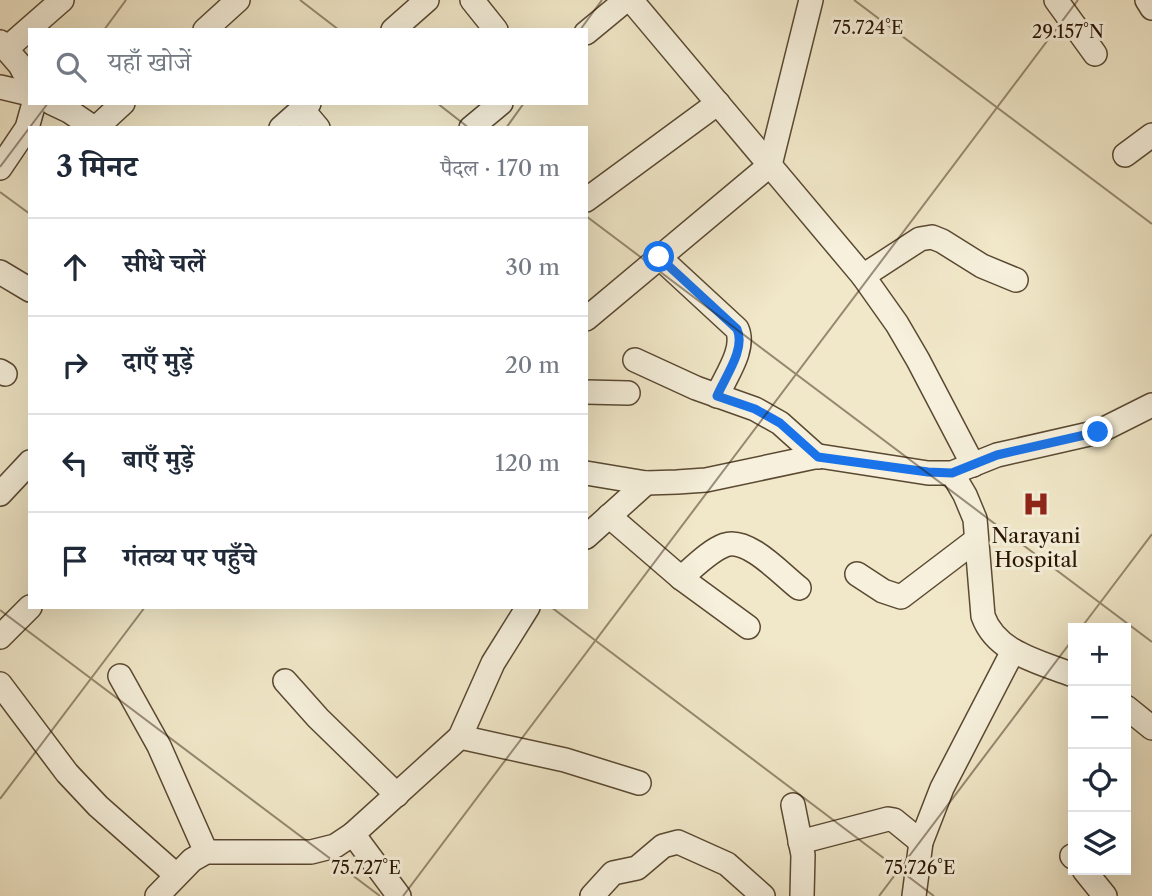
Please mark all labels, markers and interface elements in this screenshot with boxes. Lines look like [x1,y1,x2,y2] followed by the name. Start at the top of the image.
[833,17,903,39] text: 75.724°E
[1032,21,1104,43] text: 29.157°N
[28,28,588,105] search box
[108,46,191,78] text: यहाँ खोजें
[52,48,90,86] icon: search
[56,148,137,185] text: 3 मिनट
[441,154,560,182] text: पैदल · 170 m
[643,241,674,272] route start
[123,247,205,279] text: सीधे चलें
[56,248,94,286] icon: ahead
[505,253,560,281] text: 30 m
[123,345,193,377] text: दाएँ मुड़ें
[56,346,94,384] icon: right
[505,351,560,379] text: 20 m
[1082,416,1113,447] route end
[123,443,194,475] text: बाएँ मुड़ें
[56,444,94,482] icon: left
[495,449,560,477] text: 120 m
[1021,489,1051,519] hospital icon: Narayani Hospital
[992,523,1080,572] place label: Narayani Hospital
[123,541,256,573] text: गंतव्य पर पहुँचे
[56,542,94,580] icon: arrive
[1068,623,1131,875] map controls
[1068,623,1131,686] button: +
[1068,686,1131,749] button: −
[1068,749,1131,812] button: locate
[1068,812,1131,875] button: layers
[331,857,401,879] text: 75.727°E
[885,857,955,879] text: 75.726°E

